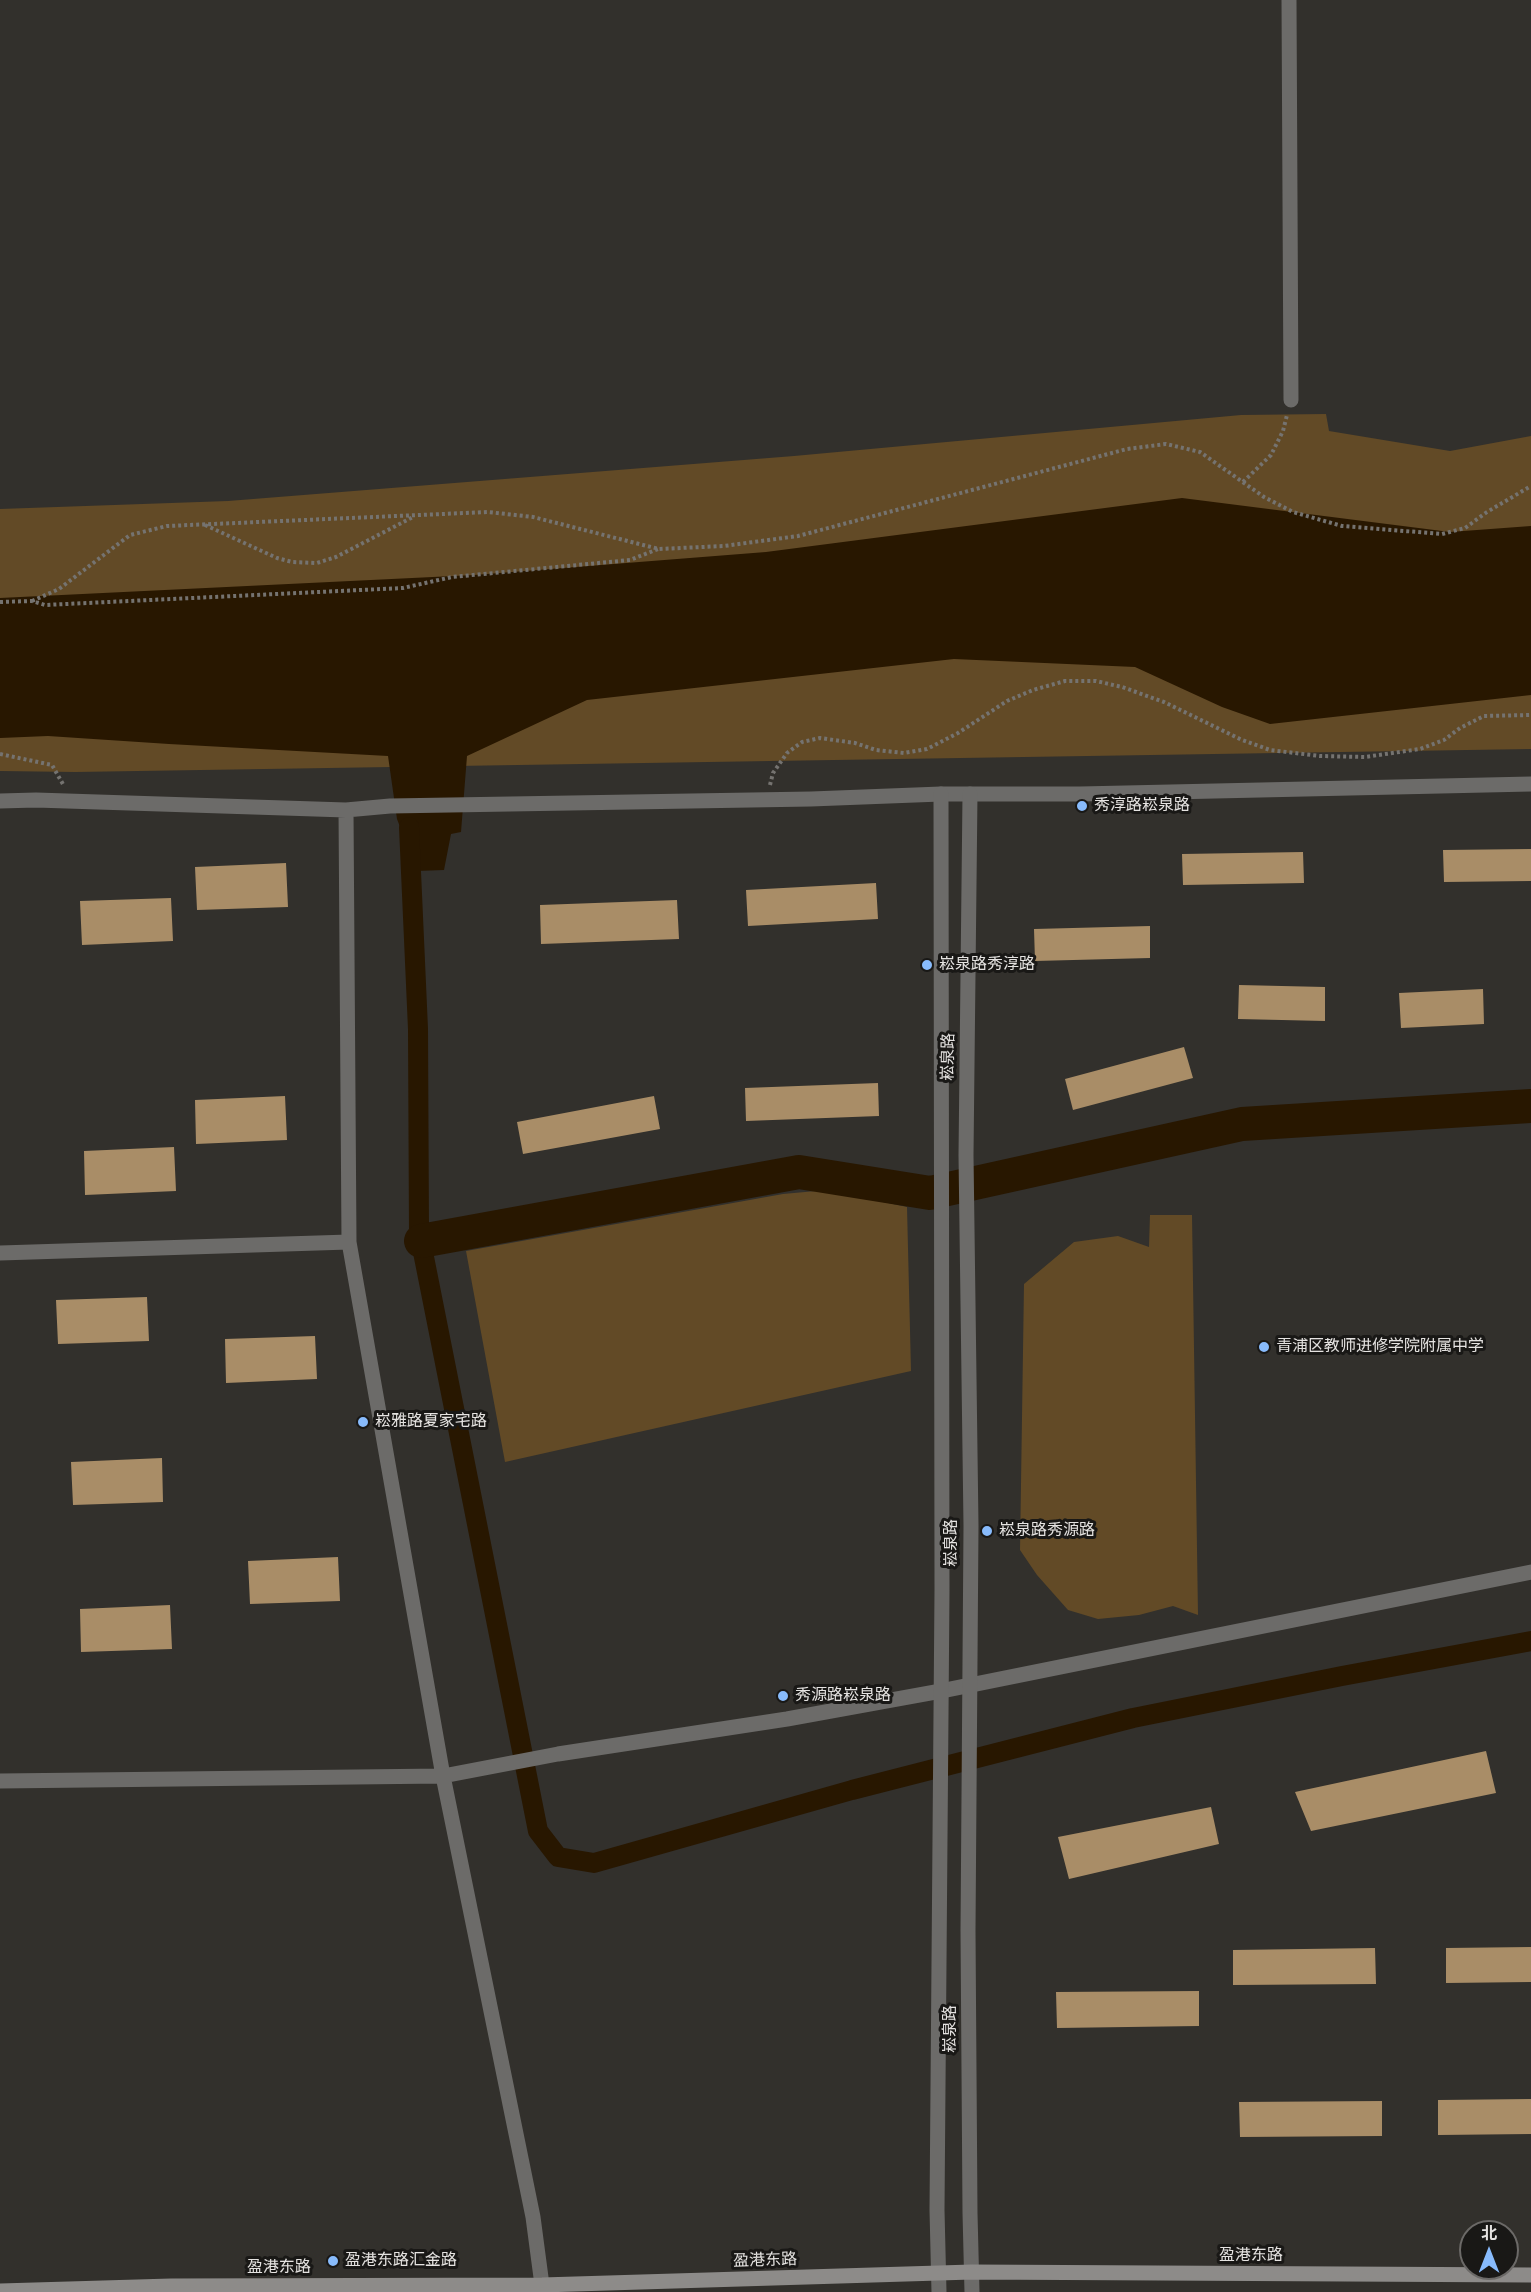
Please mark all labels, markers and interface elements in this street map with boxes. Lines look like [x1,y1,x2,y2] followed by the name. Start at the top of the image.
[1094,796,1190,816] place label: 秀淳路崧泉路
[1075,799,1089,813] marker: 秀淳路崧泉路
[939,955,1035,975] place label: 崧泉路秀淳路
[920,958,934,972] marker: 崧泉路秀淳路
[939,1033,959,1081] street label: 崧泉路
[1276,1337,1484,1357] place label: 青浦区教师进修学院附属中学
[1257,1340,1271,1354] marker: 青浦区教师进修学院附属中学
[375,1412,487,1432] place label: 崧雅路夏家宅路
[356,1415,370,1429] marker: 崧雅路夏家宅路
[942,1519,962,1567] street label: 崧泉路
[999,1521,1095,1541] place label: 崧泉路秀源路
[980,1524,994,1538] marker: 崧泉路秀源路
[795,1686,891,1706] place label: 秀源路崧泉路
[776,1689,790,1703] marker: 秀源路崧泉路
[941,2005,961,2053] street label: 崧泉路
[1459,2220,1519,2280] north arrow
[1481,2222,1497,2245] text: 北
[1219,2246,1283,2266] street label: 盈港东路
[733,2250,797,2272] street label: 盈港东路
[345,2251,457,2271] place label: 盈港东路汇金路
[326,2254,340,2268] marker: 盈港东路汇金路
[247,2258,311,2278] street label: 盈港东路

